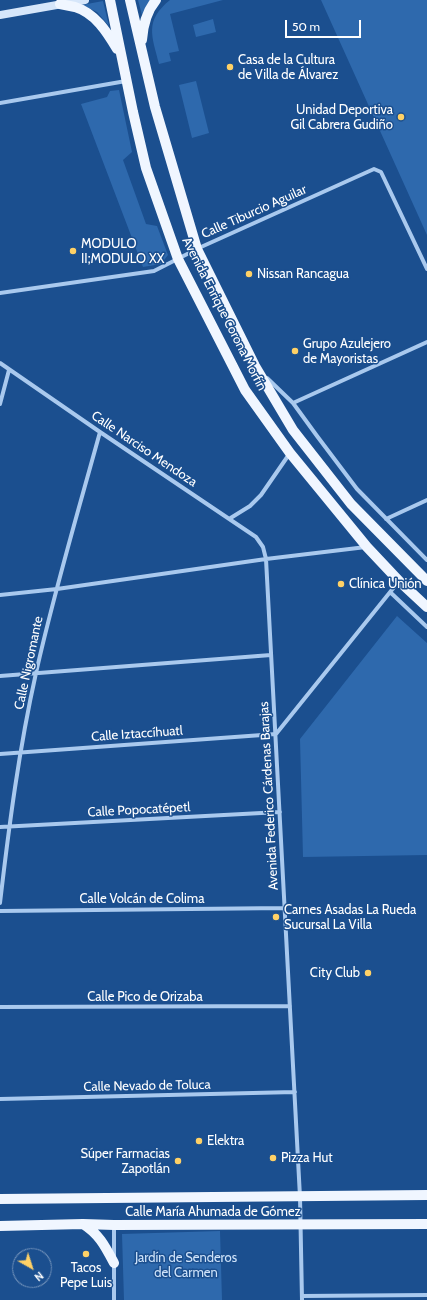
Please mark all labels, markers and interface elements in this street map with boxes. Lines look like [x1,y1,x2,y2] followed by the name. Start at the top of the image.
[287,12,363,38] scale bar
[292,19,320,34] text: 50 m
[238,52,338,83] place label: Casa de la Cultura de Villa de Álvarez
[225,62,235,72] marker: Casa de la Cultura de Villa de Álvarez
[291,102,393,133] place label: Unidad Deportiva Gil Cabrera Gudiño
[396,112,406,122] marker: Unidad Deportiva Gil Cabrera Gudiño
[199,182,309,242] street label: Calle Tiburcio Aguilar
[178,235,270,393] street label: Avenida Enrique Corona Morfín
[81,236,164,267] place label: MODULO II;MODULO XX
[68,246,78,256] marker: MODULO II;MODULO XX
[257,266,349,282] place label: Nissan Rancagua
[244,269,254,279] marker: Nissan Rancagua
[303,336,391,367] place label: Grupo Azulejero de Mayoristas
[290,346,300,356] marker: Grupo Azulejero de Mayoristas
[88,408,200,490] street label: Calle Narciso Mendoza
[349,576,422,592] place label: Clínica Unión
[336,579,346,589] marker: Clínica Unión
[11,615,47,711] street label: Calle Nigromante
[256,701,282,891] street label: Avenida Federico Cárdenas Barajas
[91,723,183,745] street label: Calle Iztaccíhuatl
[87,800,191,820] street label: Calle Popocatépetl
[80,891,204,907] street label: Calle Volcán de Colima
[284,902,416,933] place label: Carnes Asadas La Rueda Sucursal La Villa
[271,912,281,922] marker: Carnes Asadas La Rueda Sucursal La Villa
[310,965,360,981] place label: City Club
[363,968,373,978] marker: City Club
[87,989,203,1005] street label: Calle Pico de Orizaba
[83,1077,211,1095] street label: Calle Nevado de Toluca
[207,1133,244,1149] place label: Elektra
[194,1136,204,1146] marker: Elektra
[80,1146,170,1177] place label: Súper Farmacias Zapotlán
[281,1150,333,1166] place label: Pizza Hut
[268,1153,278,1163] marker: Pizza Hut
[173,1156,183,1166] marker: Súper Farmacias Zapotlán
[125,1204,301,1220] street label: Calle María Ahumada de Gómez
[12,1248,52,1288] north arrow
[81,1249,91,1259] marker: Tacos Pepe Luis
[135,1250,237,1281] park label: Jardín de Senderos del Carmen
[60,1260,112,1291] place label: Tacos Pepe Luis
[31,1269,46,1284] text: N

